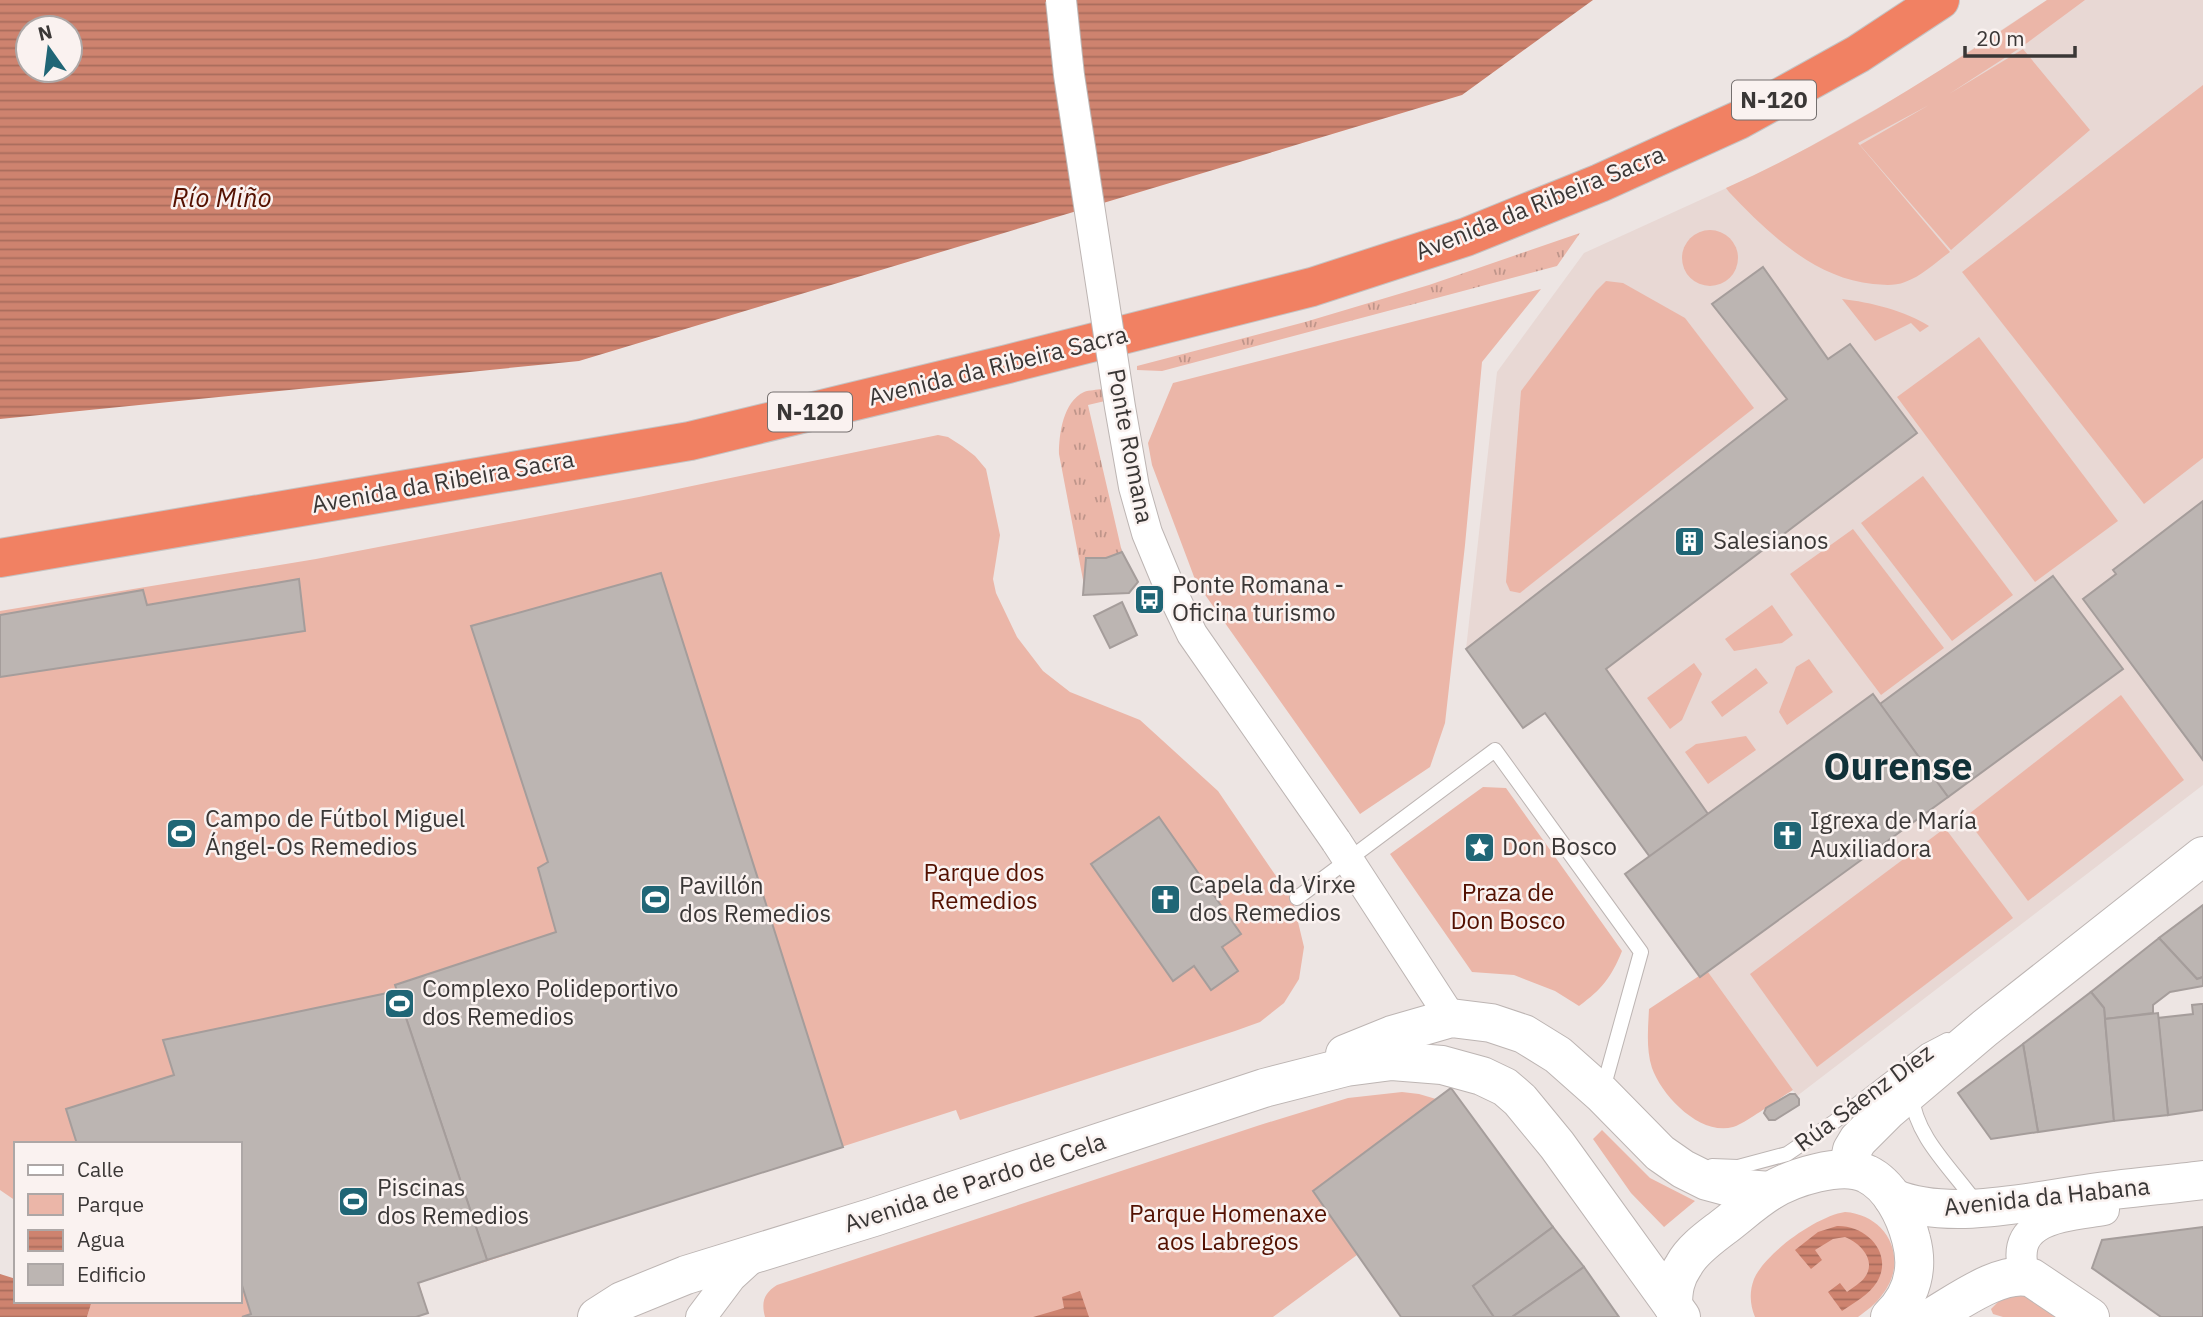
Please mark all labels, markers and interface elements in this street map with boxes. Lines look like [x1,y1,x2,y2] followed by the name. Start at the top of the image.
[14,14,84,84] north arrow
[1965,14,2075,58] scale bar
[35,19,54,46] text: N
[1976,24,2025,52] text: 20 m
[1732,80,1816,120] road number: N-120
[1410,137,1669,267] street label: Avenida da Ribeira Sacra
[172,180,272,214] water label: Río Miño
[865,317,1131,413] street label: Avenida da Ribeira Sacra
[1100,366,1162,526] street label: Ponte Romana
[768,392,852,432] road number: N-120
[309,442,577,520] street label: Avenida da Ribeira Sacra
[1673,524,1707,558] building icon: Salesianos
[1713,524,1829,556] place label: Salesianos
[1172,568,1344,628] place label: Ponte Romana - Oficina turismo
[1132,582,1166,616] bus stop icon: Ponte Romana - Oficina turismo
[1823,741,1973,790] district label: Ourense
[205,802,465,862] place label: Campo de Fútbol Miguel Ángel-Os Remedios
[1810,804,1977,864] place label: Igrexa de María Auxiliadora
[165,816,199,850] sports icon: Campo de Fútbol Miguel Ángel-Os Remedios
[1770,818,1804,852] church icon: Igrexa de María Auxiliadora
[1462,830,1496,864] place icon: Don Bosco
[1502,830,1617,862] place label: Don Bosco
[923,856,1045,916] park label: Parque dos Remedios
[1189,868,1356,928] place label: Capela da Virxe dos Remedios
[679,869,831,929] place label: Pavillón dos Remedios
[1450,876,1566,936] park label: Praza de Don Bosco
[1149,882,1183,916] church icon: Capela da Virxe dos Remedios
[639,883,673,917] sports icon: Pavillón dos Remedios
[422,972,679,1032] place label: Complexo Polideportivo dos Remedios
[382,986,416,1020] sports icon: Complexo Polideportivo dos Remedios
[1788,1036,1939,1158] street label: Rúa Sáenz Díez
[840,1125,1110,1240] street label: Avenida de Pardo de Cela
[14,1142,242,1303] legend
[77,1155,124,1183] text: Calle
[1942,1169,2152,1223] street label: Avenida da Habana
[377,1171,529,1231] place label: Piscinas dos Remedios
[337,1185,371,1219] sports icon: Piscinas dos Remedios
[77,1190,144,1218] text: Parque
[1129,1197,1327,1257] park label: Parque Homenaxe aos Labregos
[77,1225,125,1253] text: Agua
[77,1260,146,1288] text: Edificio

